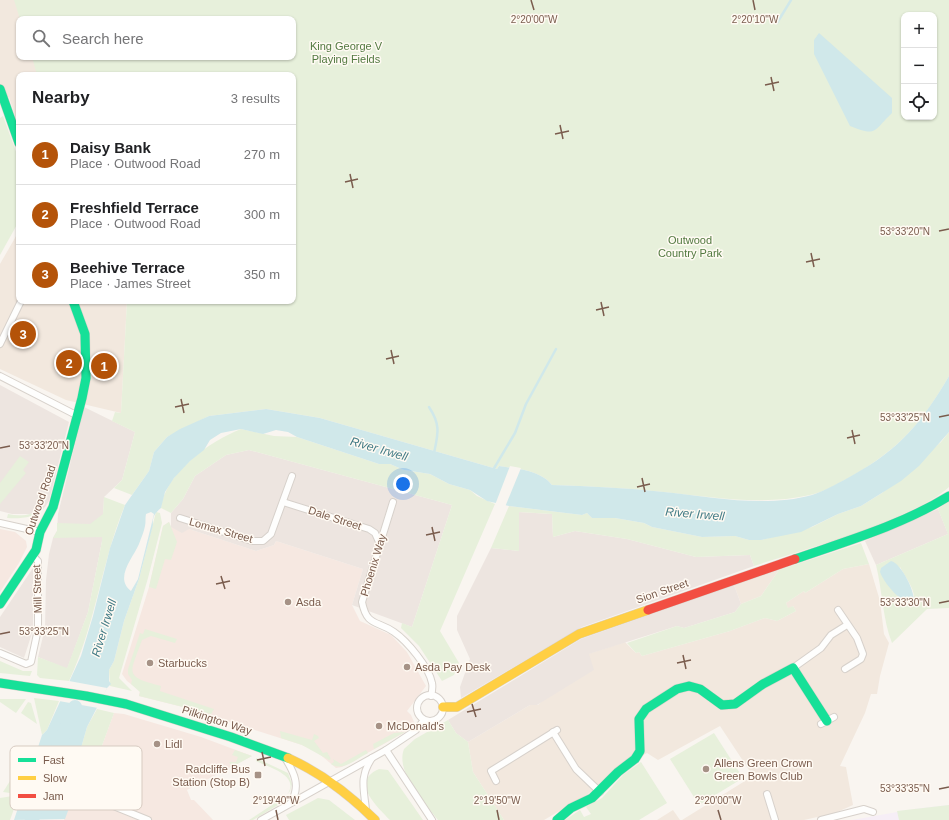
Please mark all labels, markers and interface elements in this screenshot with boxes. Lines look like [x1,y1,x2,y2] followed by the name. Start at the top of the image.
[901,12,937,120] map controls
[901,12,937,48] button: +
[511,14,558,25] text: 2°20'00"W
[732,14,779,25] text: 2°20'10"W
[16,16,296,60] search box
[30,27,52,49] icon: search
[62,30,144,47] text: Search here
[310,40,383,65] park label: King George V Playing Fields
[901,48,937,84] button: −
[901,84,937,120] button: locate
[32,88,90,107] text: Nearby
[231,91,280,106] text: 3 results
[70,139,151,156] text: Daisy Bank
[41,147,49,162] text: 1
[244,147,280,162] text: 270 m
[70,156,201,171] text: Place · Outwood Road
[70,199,199,216] text: Freshfield Terrace
[41,207,49,222] text: 2
[244,207,280,222] text: 300 m
[70,216,201,231] text: Place · Outwood Road
[880,226,930,237] text: 53°33'20"N
[658,234,723,259] park label: Outwood Country Park
[70,259,185,276] text: Beehive Terrace
[41,267,49,282] text: 3
[244,267,280,282] text: 350 m
[70,276,191,291] text: Place · James Street
[10,319,36,349] pin: 3
[56,348,82,378] pin: 2
[91,351,117,381] pin: 1
[880,412,930,423] text: 53°33'25"N
[349,434,410,464] water label: River Irwell
[19,440,69,451] text: 53°33'20"N
[22,463,58,537] street label: Outwood Road
[393,474,413,494] your location
[307,504,363,532] street label: Dale Street
[665,504,725,524] water label: River Irwell
[188,515,254,545] street label: Lomax Street
[358,532,388,598] street label: Phoenix Way
[30,564,44,614] street label: Mill Street
[634,576,690,606] street label: Sion Street
[296,596,322,608] place label: Asda
[89,597,119,658] water label: River Irwell
[283,597,293,607] marker: Asda
[880,597,930,608] text: 53°33'30"N
[19,626,69,637] text: 53°33'25"N
[158,657,207,669] place label: Starbucks
[145,658,155,668] marker: Starbucks
[415,661,491,673] place label: Asda Pay Desk
[402,662,412,672] marker: Asda Pay Desk
[181,703,254,737] street label: Pilkington Way
[387,720,445,732] place label: McDonald's
[374,721,384,731] marker: McDonald's
[165,738,182,750] place label: Lidl
[152,739,162,749] marker: Lidl
[10,746,142,810] legend
[43,754,64,766] text: Fast
[714,757,812,782] place label: Allens Green Crown Green Bowls Club
[172,763,250,788] place label: Radcliffe Bus Station (Stop B)
[701,764,711,774] marker: Allens Green Crown Green Bowls Club
[253,770,263,780] marker: Radcliffe Bus Station (Stop B)
[43,772,67,784] text: Slow
[880,783,930,794] text: 53°33'35"N
[43,790,64,802] text: Jam
[253,795,300,806] text: 2°19'40"W
[474,795,521,806] text: 2°19'50"W
[695,795,742,806] text: 2°20'00"W

